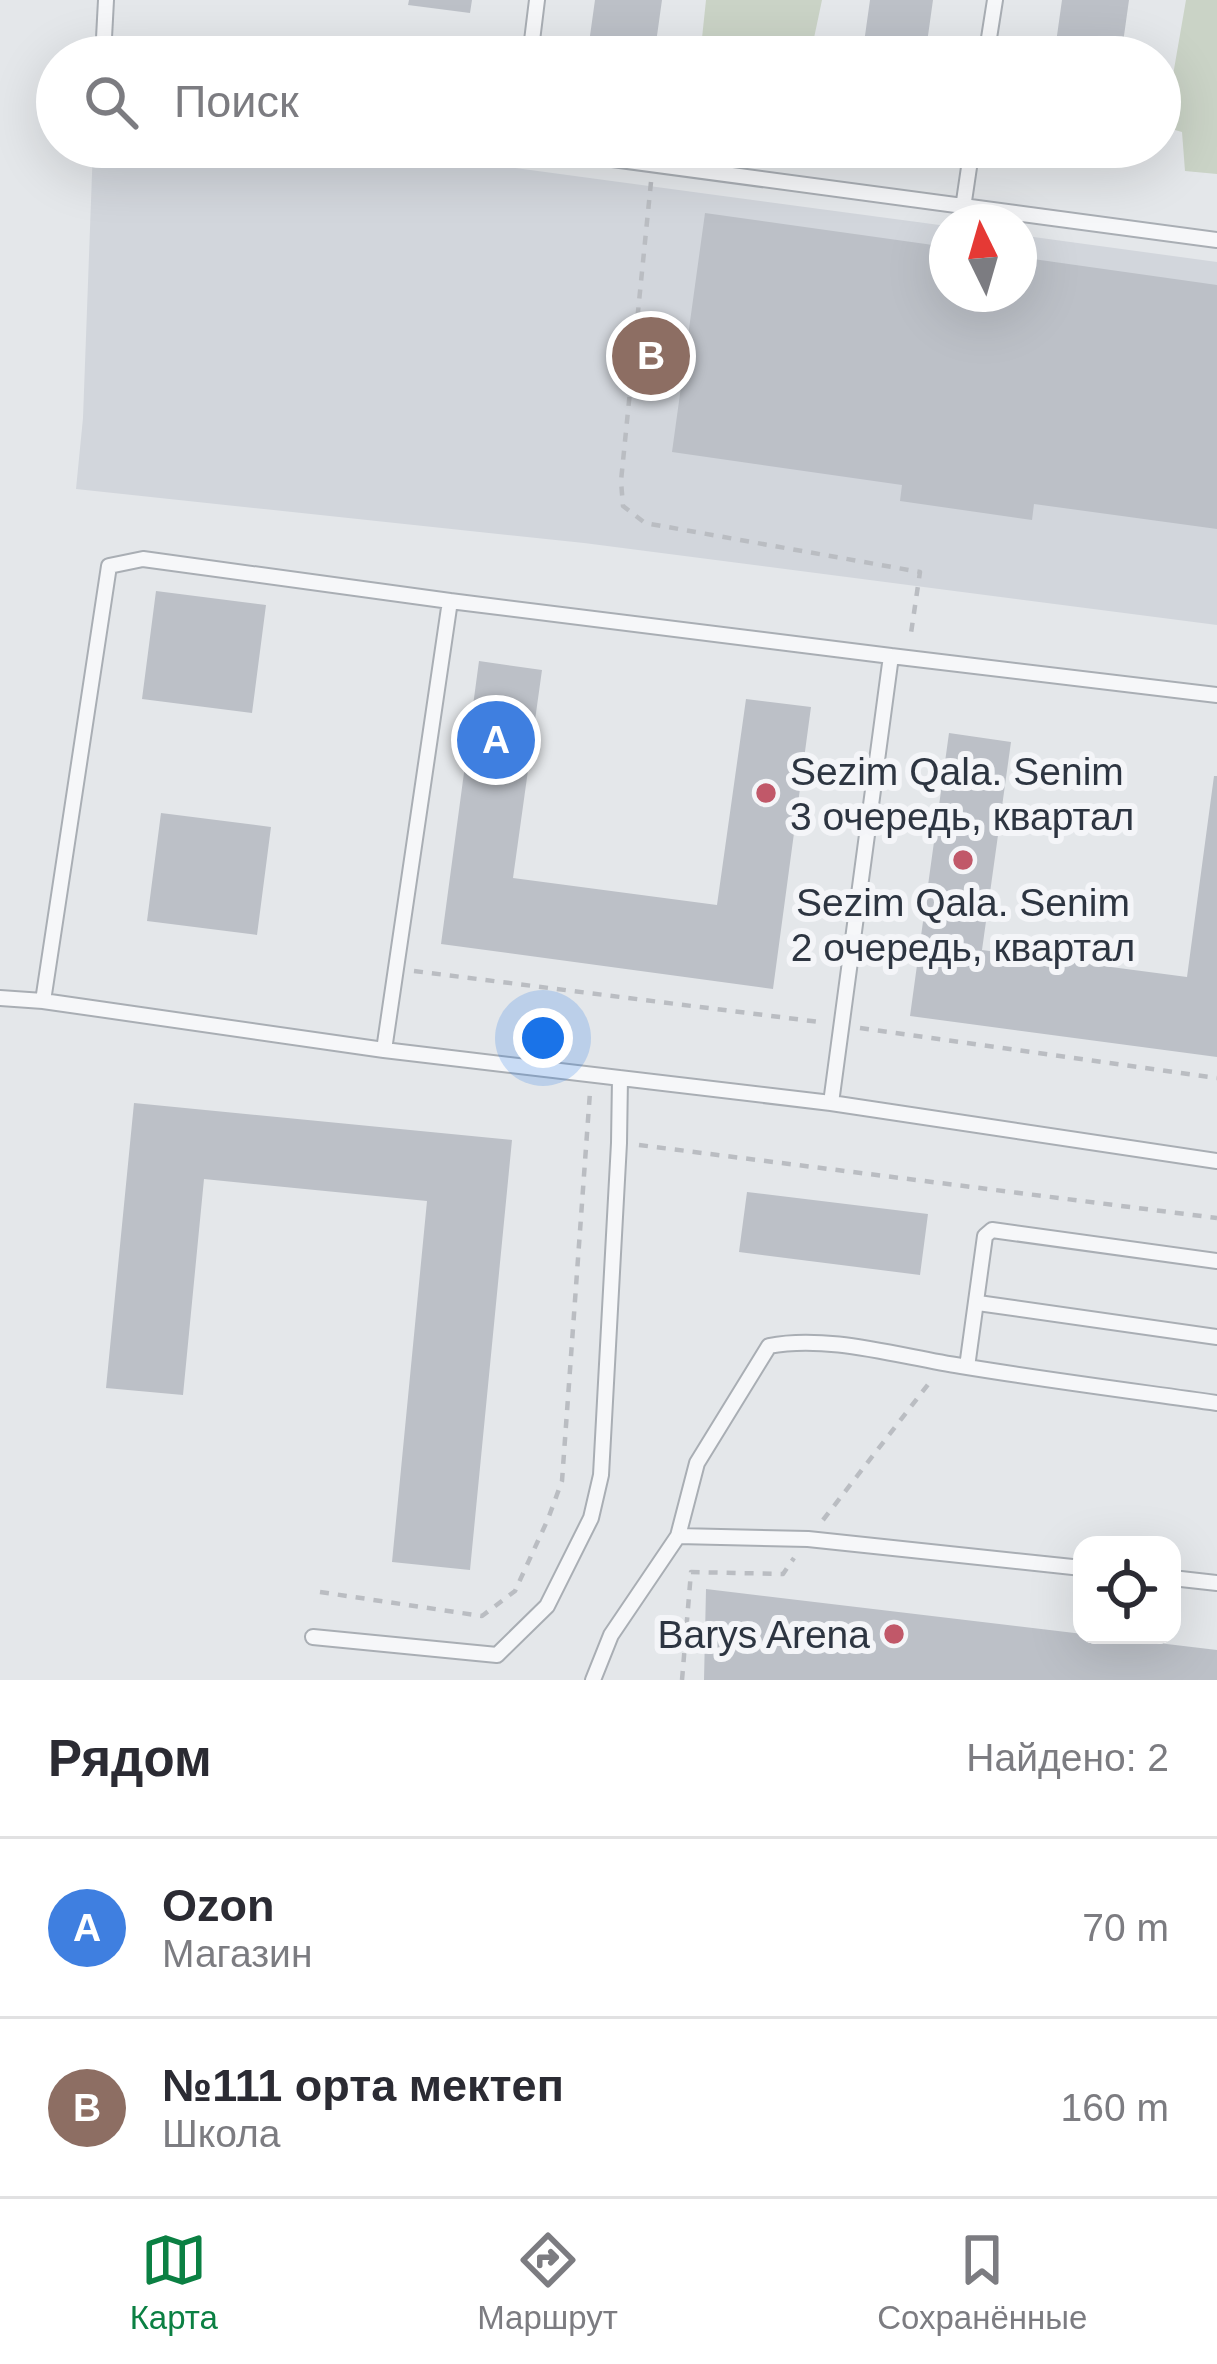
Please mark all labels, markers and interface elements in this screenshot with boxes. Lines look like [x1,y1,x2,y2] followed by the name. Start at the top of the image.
[36,36,1181,168] search box
[78,69,144,135] icon: search
[174,76,299,127] text: Поиск
[929,204,1037,312] north arrow
[612,311,690,401] pin: B
[457,695,535,785] pin: A
[790,750,1134,838] place label: Sezim Qala. Senim 3 очередь, квартал
[753,780,779,806] marker: Sezim Qala. Senim 3 очередь, квартал
[950,847,976,873] marker: Sezim Qala. Senim 2 очередь, квартал
[791,881,1135,969] place label: Sezim Qala. Senim 2 очередь, квартал
[513,1008,573,1068] your location
[1073,1536,1181,1644] map controls
[1073,1536,1181,1644] button: locate
[658,1613,870,1656] place label: Barys Arena
[881,1621,907,1647] marker: Barys Arena
[48,1730,212,1787] text: Рядом
[966,1736,1169,1779] text: Найдено: 2
[162,1880,274,1931] text: Ozon
[73,1906,101,1949] text: A
[1082,1906,1169,1949] text: 70 m
[162,1932,312,1975] text: Магазин
[162,2060,564,2111] text: №111 орта мектеп
[73,2086,101,2129] text: B
[1061,2086,1169,2129] text: 160 m
[162,2112,281,2155] text: Школа
[130,2227,218,2337] tab: Карта
[477,2227,618,2337] tab: Маршрут
[877,2227,1087,2337] tab: Сохранённые

